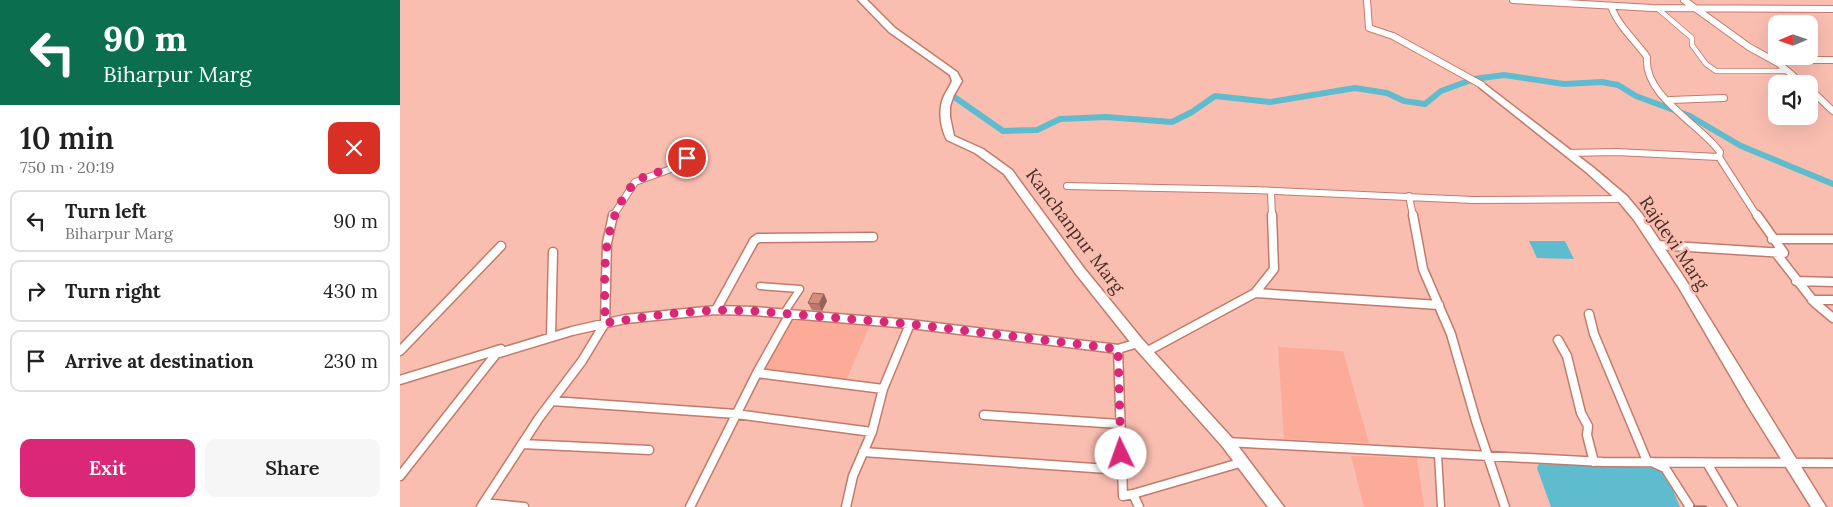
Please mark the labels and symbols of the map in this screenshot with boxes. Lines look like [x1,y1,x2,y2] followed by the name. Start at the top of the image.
[1768,15,1818,65] north arrow
[666,137,708,179] pin
[1021,164,1131,299] street label: Kanchanpur Marg
[1635,191,1715,295] street label: Rajdevi Marg
[1094,427,1146,479] position arrow

